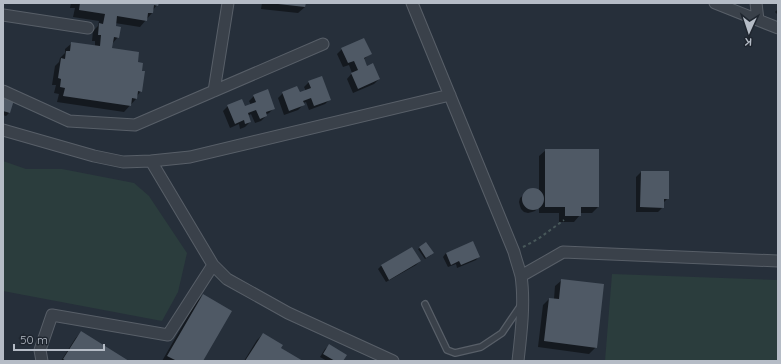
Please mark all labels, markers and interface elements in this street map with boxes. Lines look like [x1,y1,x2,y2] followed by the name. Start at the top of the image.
[729,12,769,52] north arrow
[745,35,752,49] text: K
[14,326,104,352] scale bar
[20,332,48,347] text: 50 m

